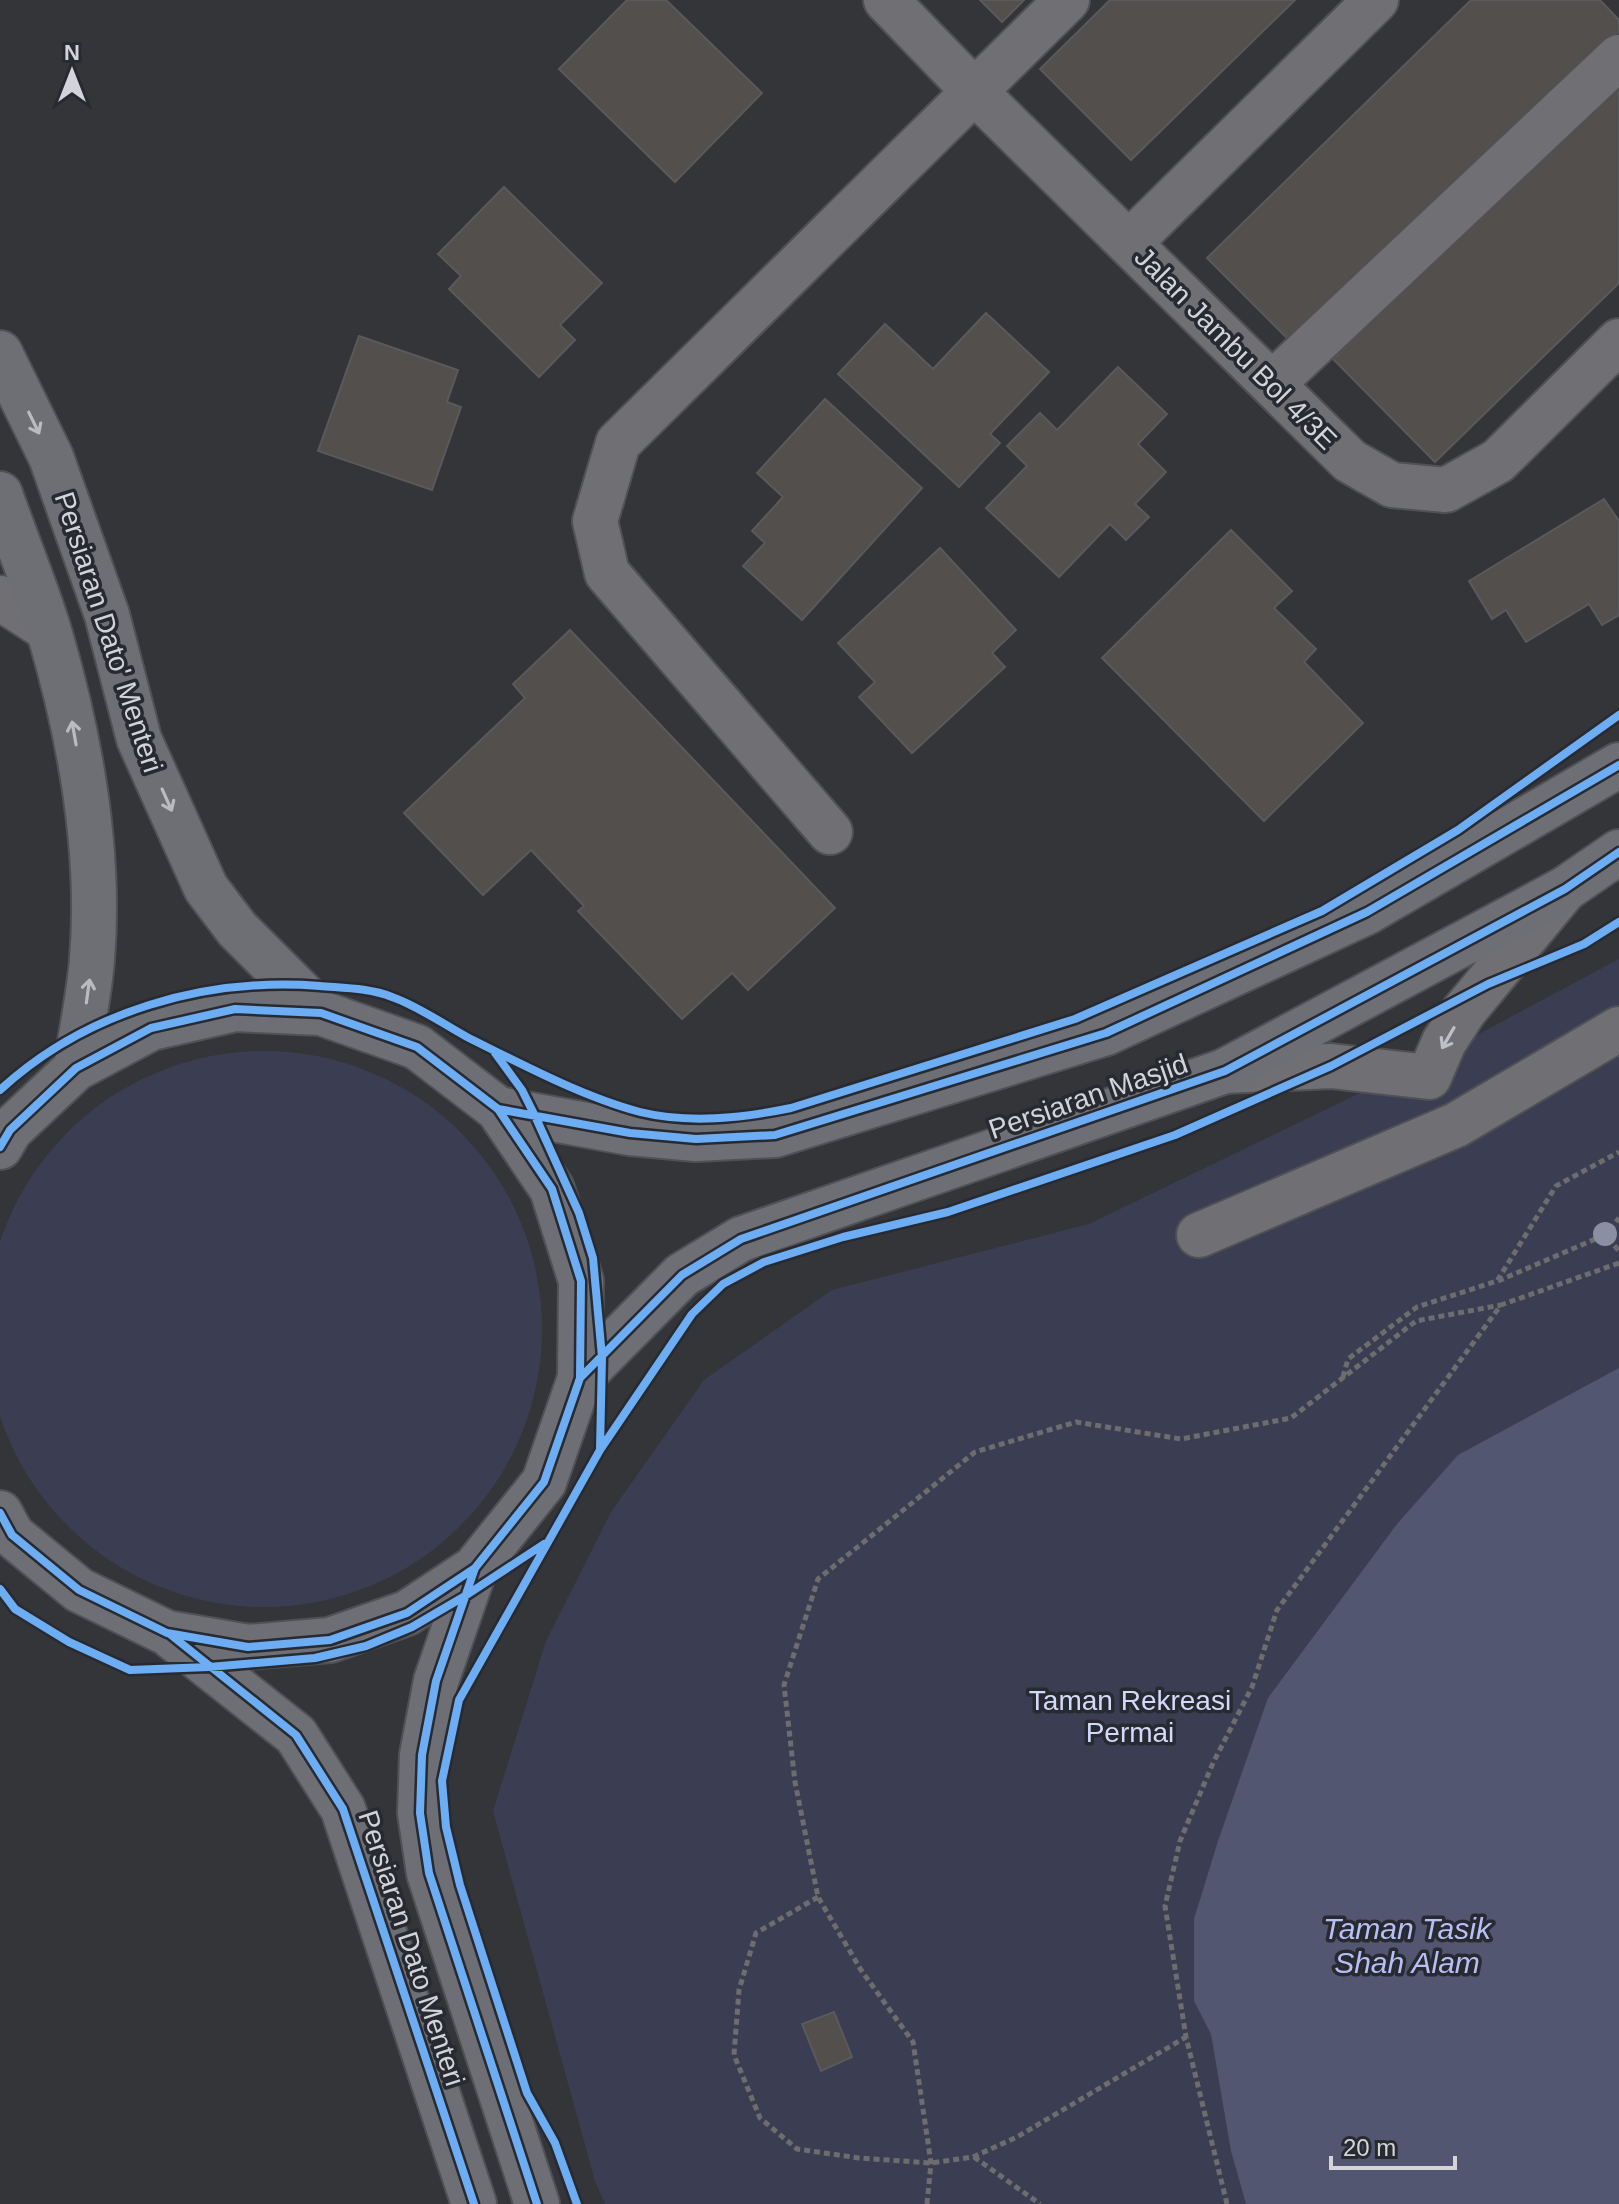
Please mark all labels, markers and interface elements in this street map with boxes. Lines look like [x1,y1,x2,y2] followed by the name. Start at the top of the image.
[32,32,112,112] north arrow
[64,40,80,65] text: N
[1128,241,1343,456] street label: Jalan Jambu Bol 4/3E
[27,411,42,435] one-way arrow
[48,488,169,776] street label: Persiaran Dato' Menteri
[66,720,81,746] one-way arrow
[160,787,175,811] one-way arrow
[81,979,96,1004] one-way arrow
[1440,1026,1456,1049] one-way arrow
[985,1048,1192,1145] street label: Persiaran Masjid
[1029,1685,1231,1748] park label: Taman Rekreasi Permai
[352,1806,471,2090] street label: Persiaran Dato Menteri
[1323,1912,1493,1979] water label: Taman Tasik Shah Alam
[1331,2120,1455,2170] scale bar
[1343,2134,1396,2161] text: 20 m

